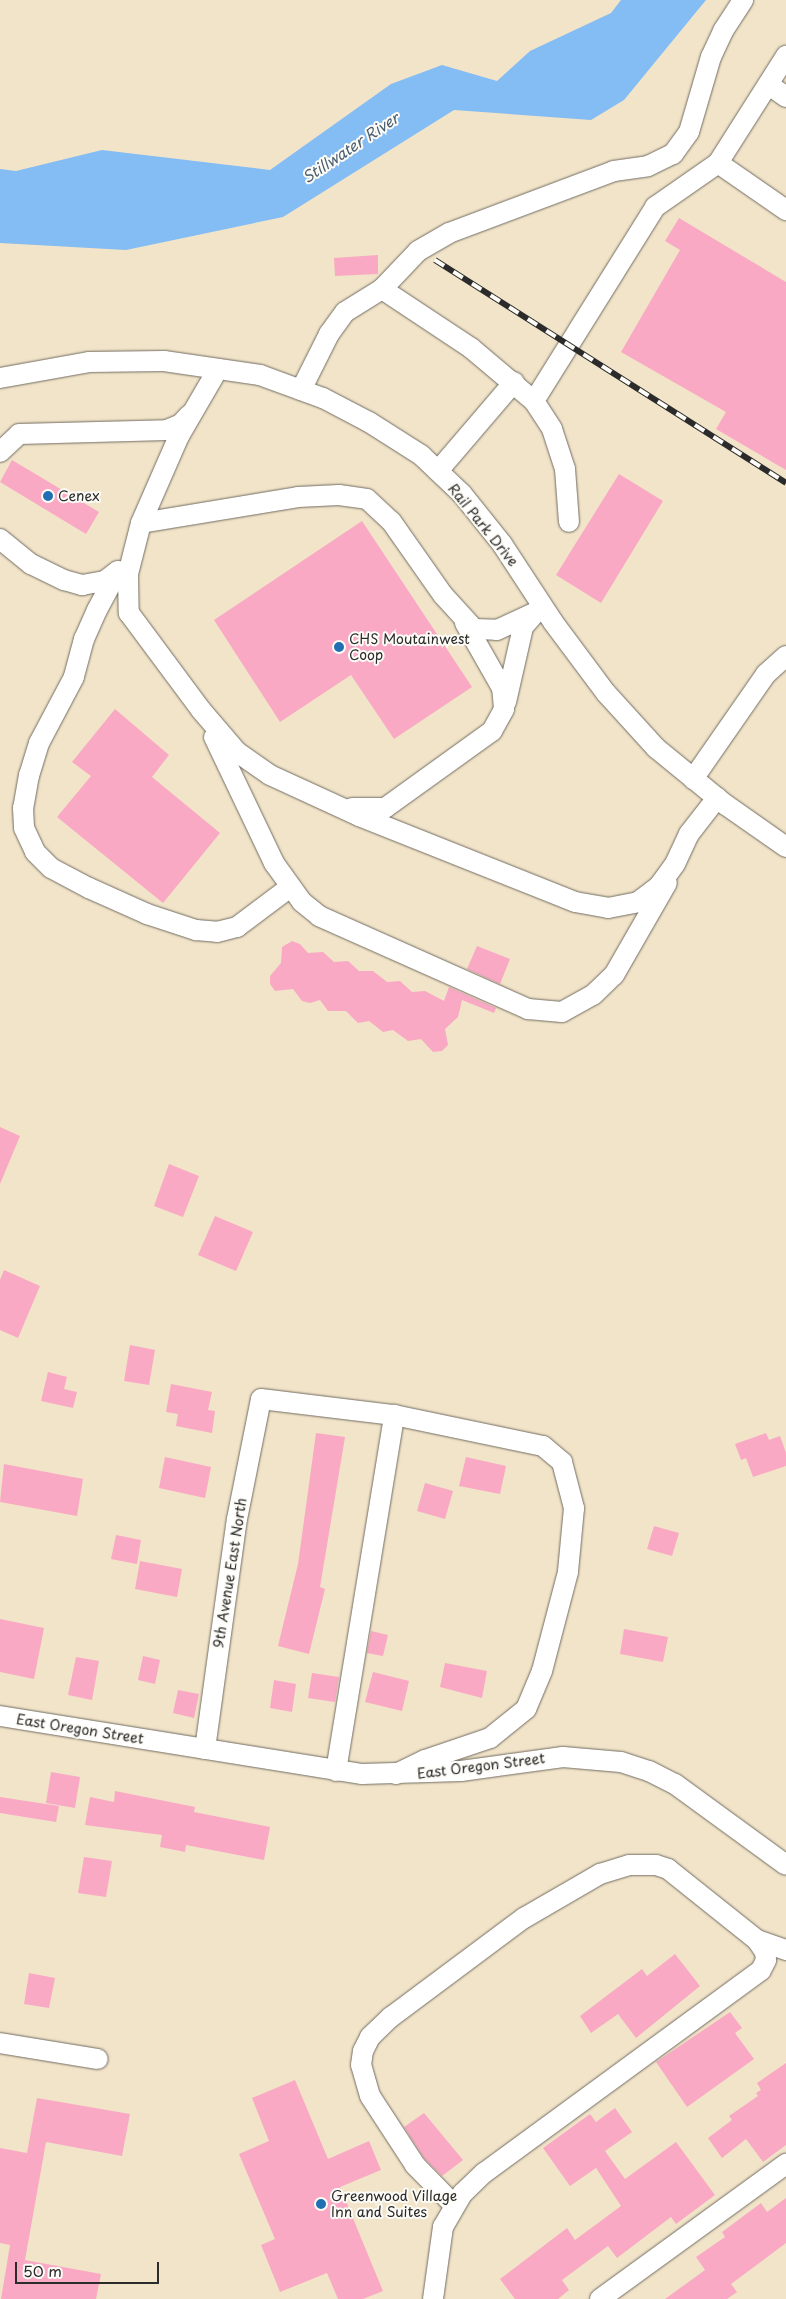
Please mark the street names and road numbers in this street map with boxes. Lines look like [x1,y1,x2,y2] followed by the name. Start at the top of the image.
[444,480,522,570] street label: Rail Park Drive
[210,1497,250,1649] street label: 9th Avenue East North
[15,1711,145,1747] street label: East Oregon Street
[416,1750,546,1782] street label: East Oregon Street

